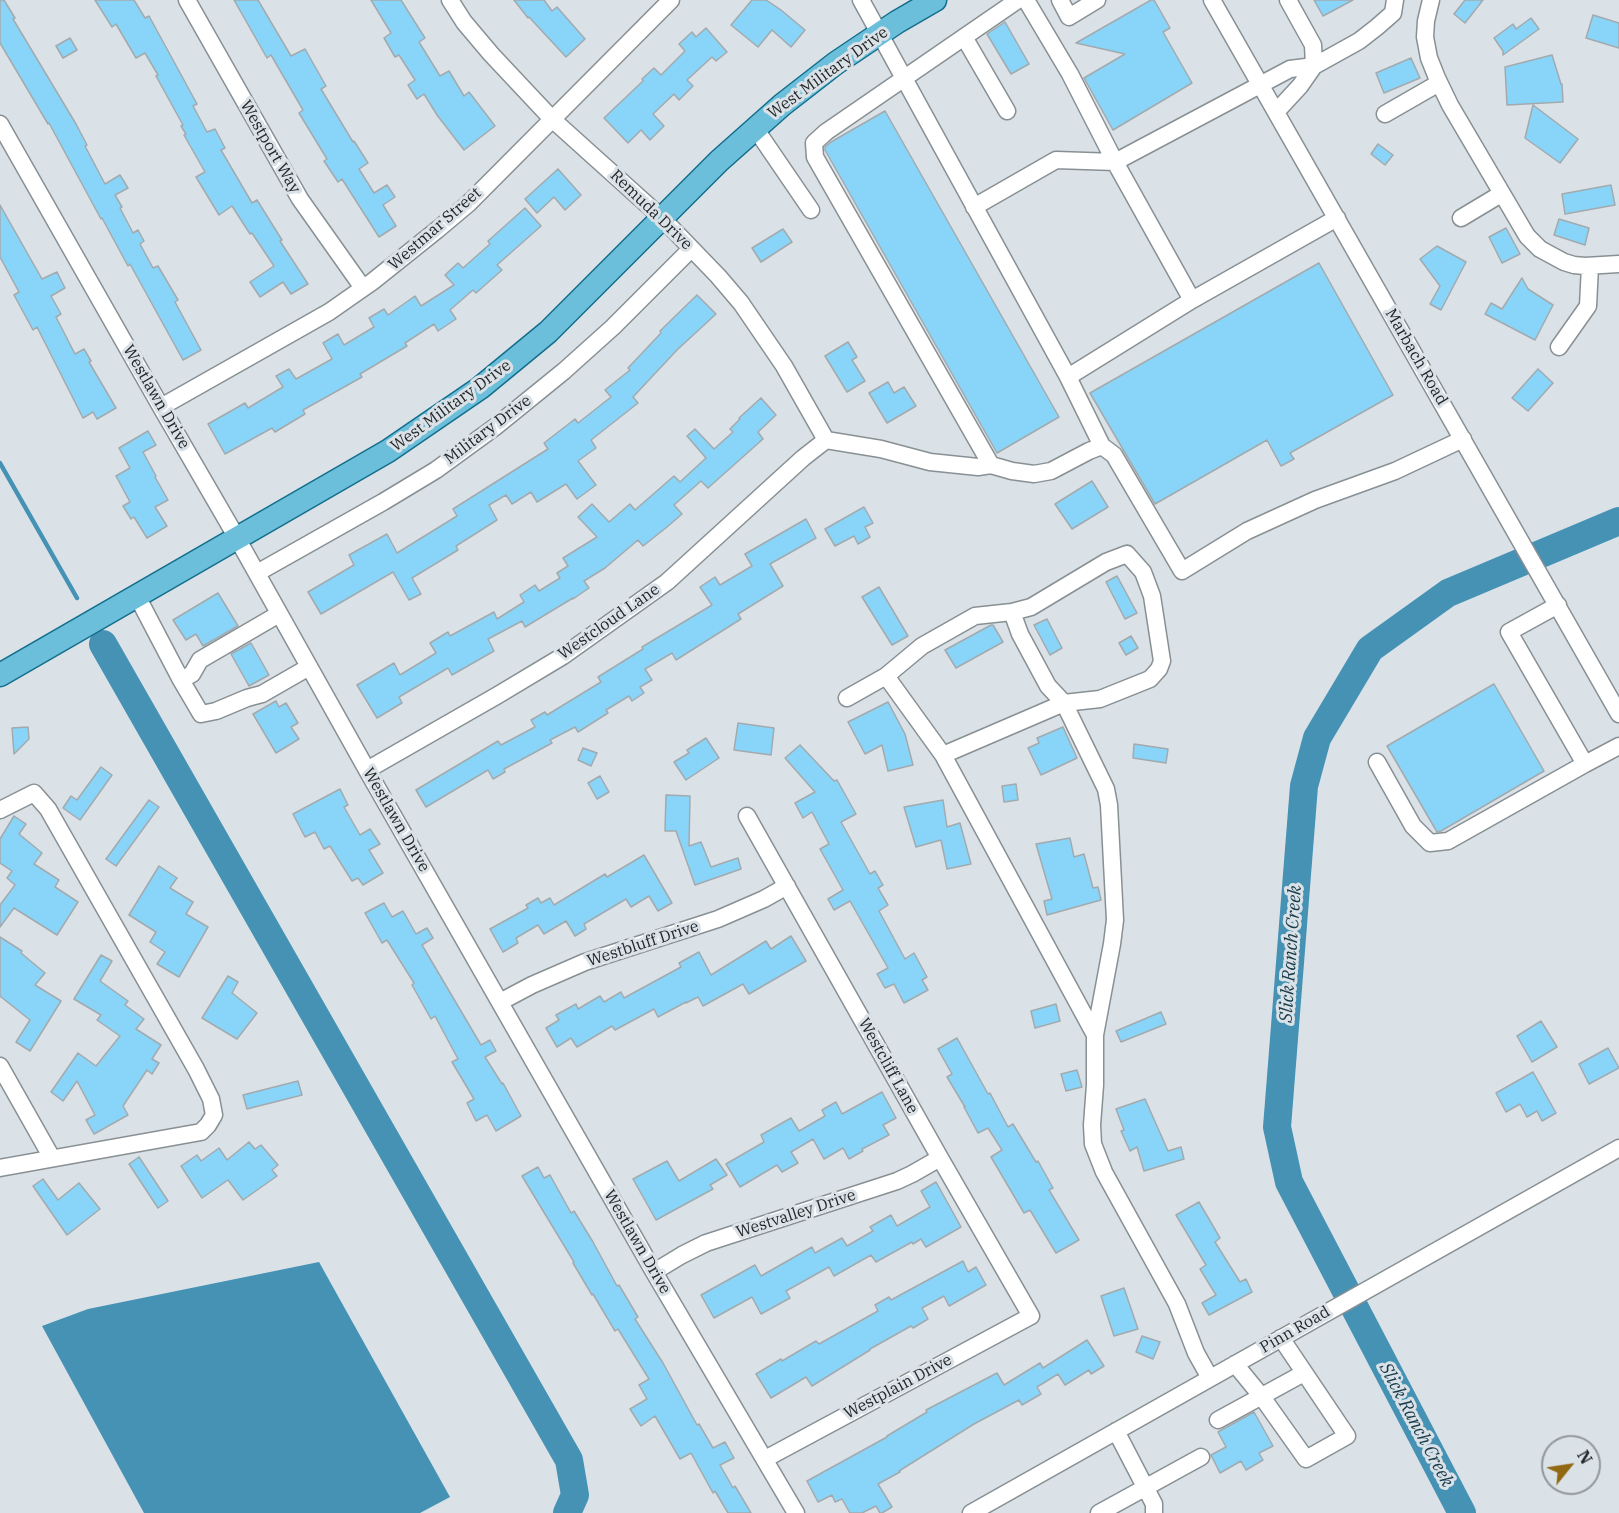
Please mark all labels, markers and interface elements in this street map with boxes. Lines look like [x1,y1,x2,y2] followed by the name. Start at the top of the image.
[764,23,892,123] street label: West Military Drive
[236,97,304,197] street label: Westport Way
[606,166,696,254] street label: Remuda Drive
[385,184,485,274] street label: Westmar Street
[1381,305,1451,409] street label: Marbach Road
[118,342,194,452] street label: Westlawn Drive
[387,356,515,456] street label: West Military Drive
[441,391,535,469] street label: Military Drive
[555,580,663,664] street label: Westcloud Lane
[358,765,434,875] street label: Westlawn Drive
[1275,885,1307,1023] water label: Slick Ranch Creek
[585,917,701,971] street label: Westbluff Drive
[854,1015,922,1117] street label: Westcliff Lane
[734,1186,858,1242] street label: Westvalley Drive
[599,1187,675,1297] street label: Westlawn Drive
[1257,1302,1333,1358] street label: Pinn Road
[841,1350,955,1424] street label: Westplain Drive
[1374,1359,1458,1491] water label: Slick Ranch Creek
[1541,1435,1601,1495] north arrow
[1573,1447,1597,1467] text: N

